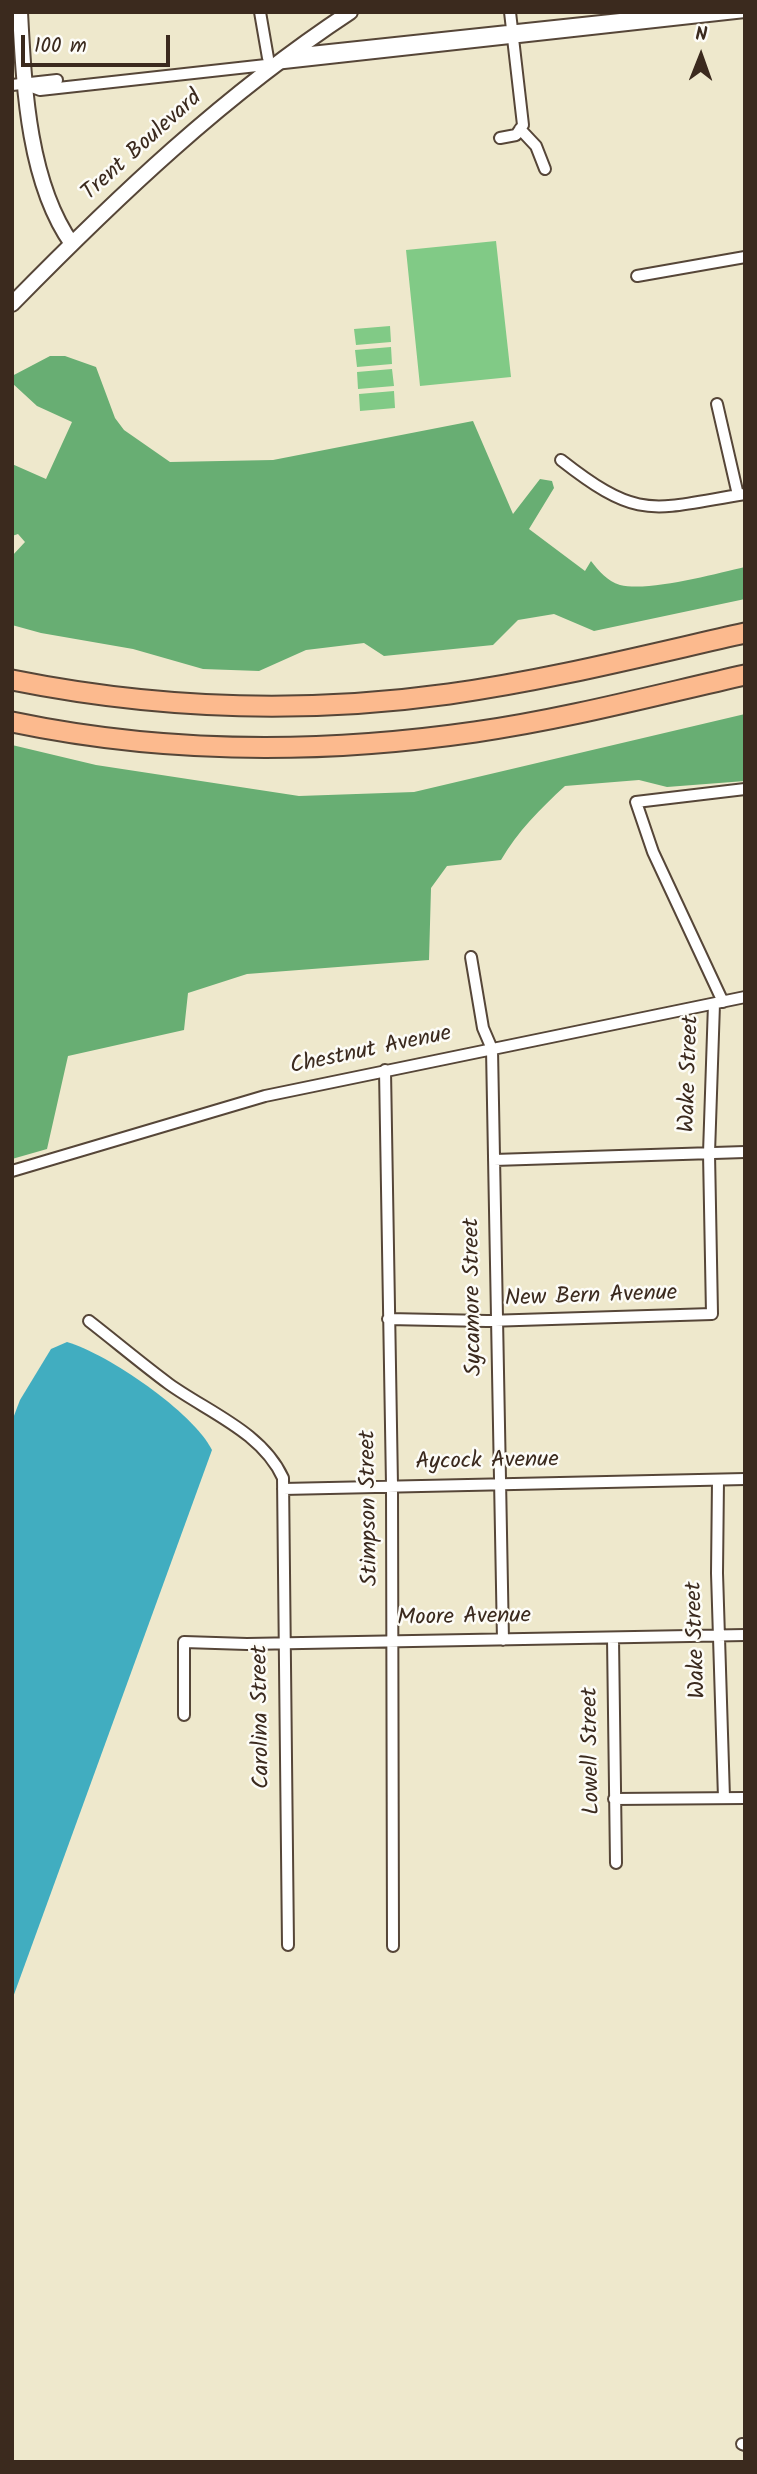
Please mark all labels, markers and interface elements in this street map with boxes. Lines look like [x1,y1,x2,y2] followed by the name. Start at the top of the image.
[695,20,708,50] text: N
[24,21,173,65] scale bar
[666,21,736,91] north arrow
[34,30,87,63] text: 100 m
[77,86,209,208] street label: Trent Boulevard
[675,1015,707,1133] street label: Wake Street
[288,1021,454,1083] street label: Chestnut Avenue
[460,1218,490,1376] street label: Sycamore Street
[504,1281,678,1315] street label: New Bern Avenue
[356,1430,386,1586] street label: Stimpson Street
[415,1448,559,1478] street label: Aycock Avenue
[682,1581,714,1699] street label: Wake Street
[397,1604,531,1634] street label: Moore Avenue
[248,1645,278,1789] street label: Carolina Street
[578,1687,608,1815] street label: Lowell Street

